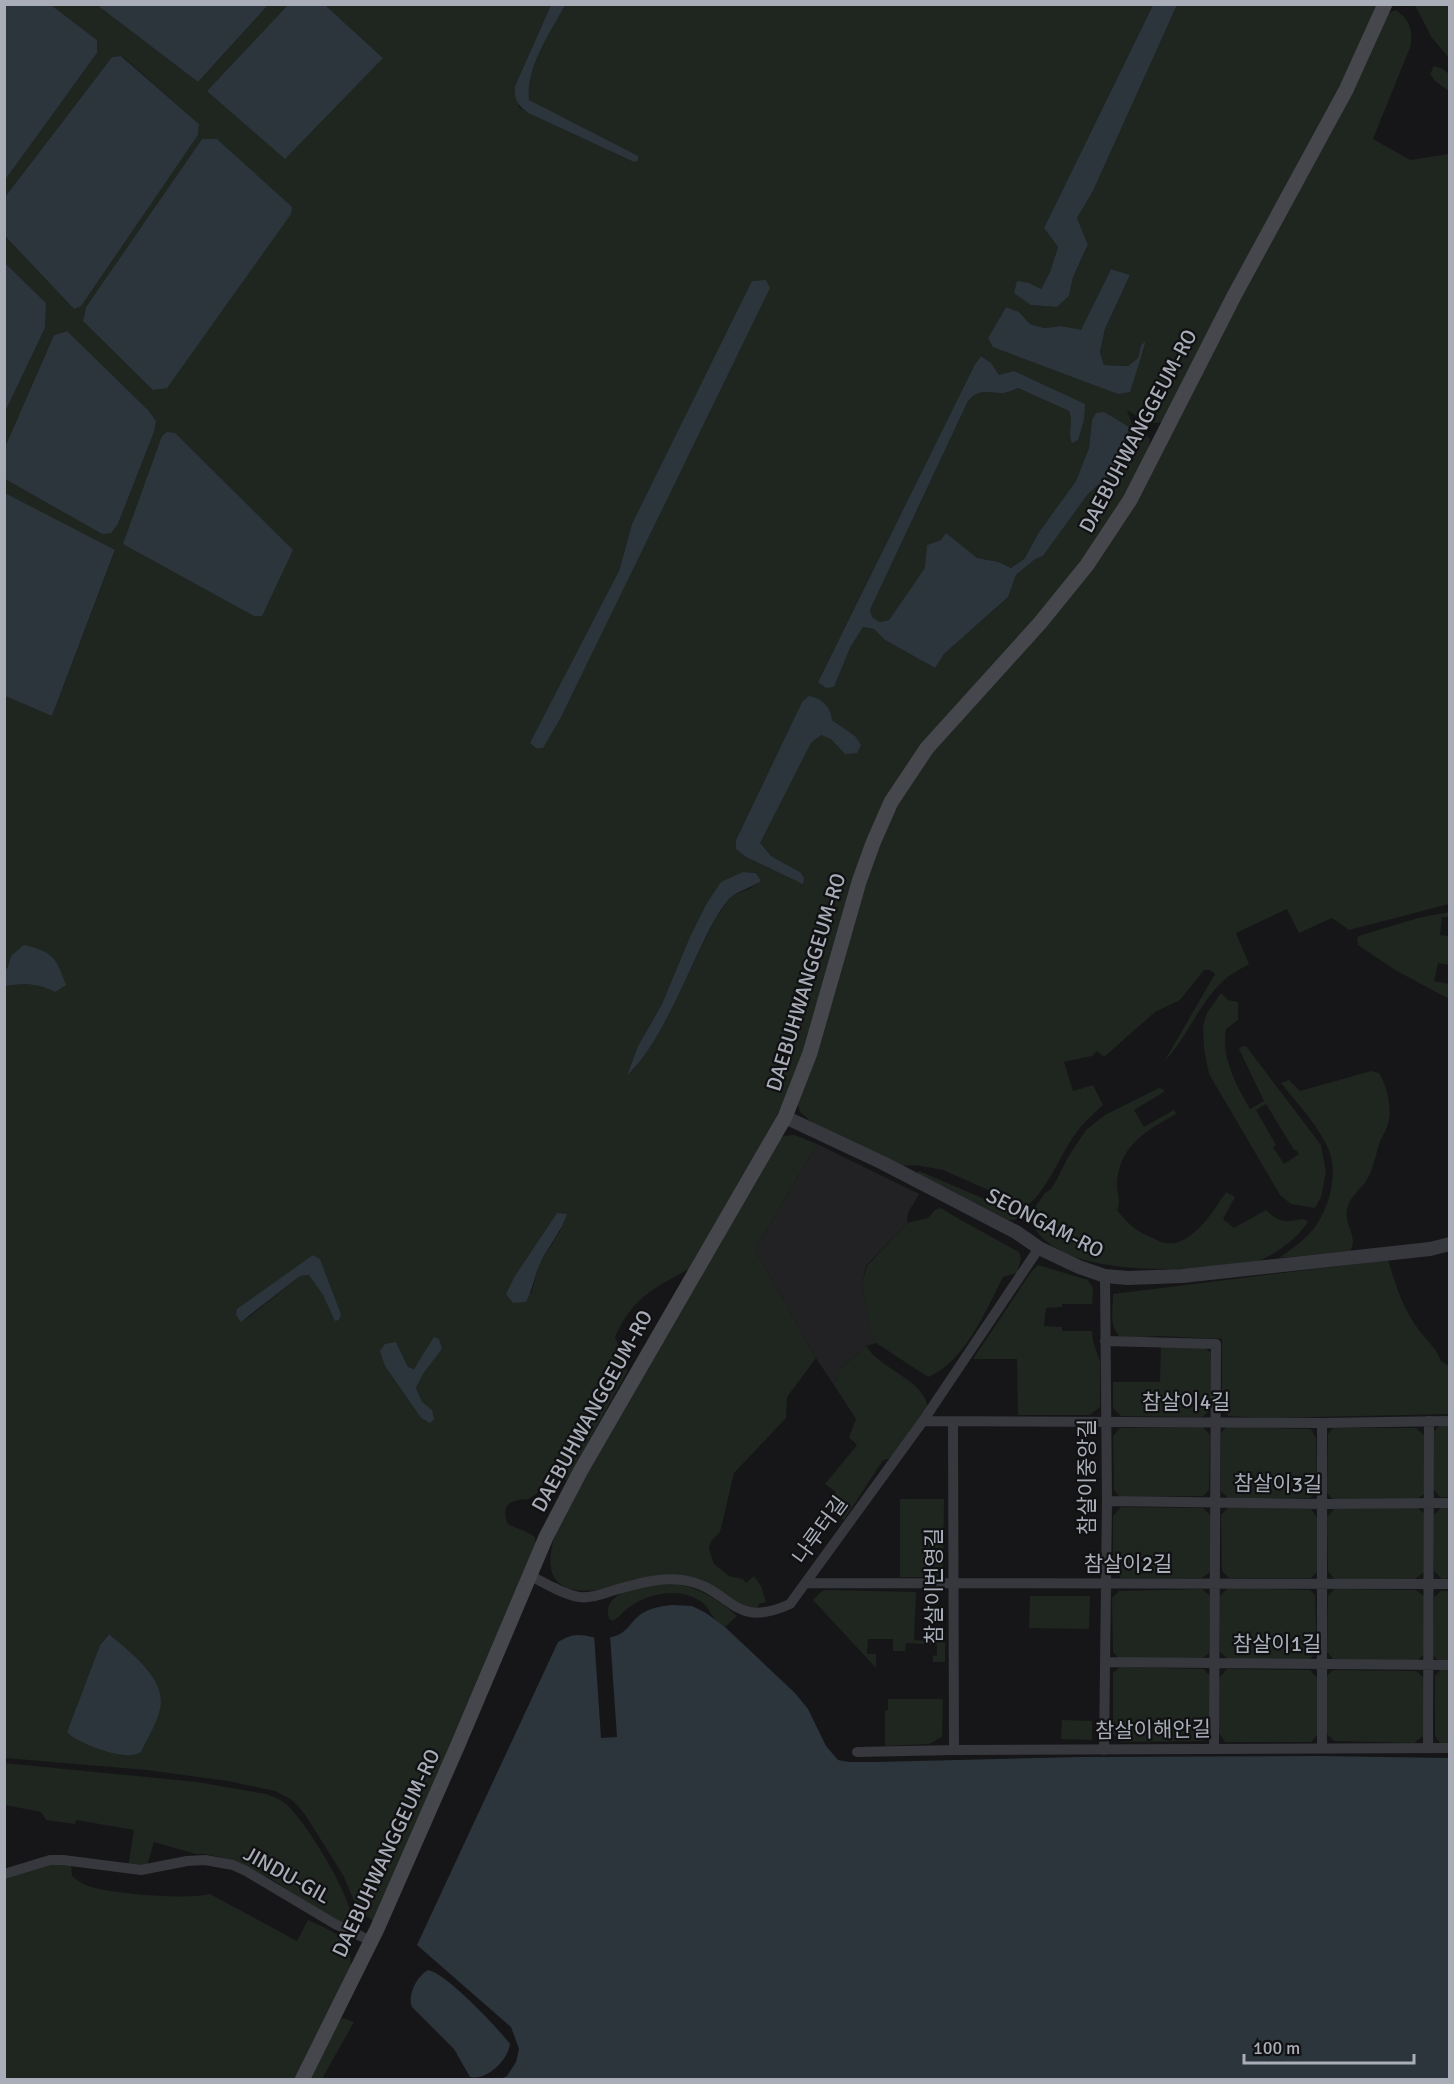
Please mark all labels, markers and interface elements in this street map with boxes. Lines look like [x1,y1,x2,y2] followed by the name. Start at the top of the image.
[1073,325,1203,537] street label: DAEBUHWANGGEUM-RO
[760,870,852,1094] street label: DAEBUHWANGGEUM-RO
[982,1182,1108,1264] street label: SEONGAM-RO
[526,1306,658,1516] street label: DAEBUHWANGGEUM-RO
[1142,1389,1230,1415] street label: 참살이4길
[1074,1419,1100,1535] street label: 참살이중앙길
[1233,1470,1323,1498] street label: 참살이3길
[787,1491,853,1569] street label: 나루터길
[921,1528,947,1644] street label: 참살이번영길
[1084,1551,1172,1577] street label: 참살이2길
[1233,1631,1321,1657] street label: 참살이1길
[1095,1716,1211,1744] street label: 참살이해안길
[326,1745,446,1961] street label: DAEBUHWANGGEUM-RO
[239,1841,335,1910] street label: JINDU-GIL
[1244,2027,1414,2065] scale bar
[1253,2037,1300,2059] text: 100 m

